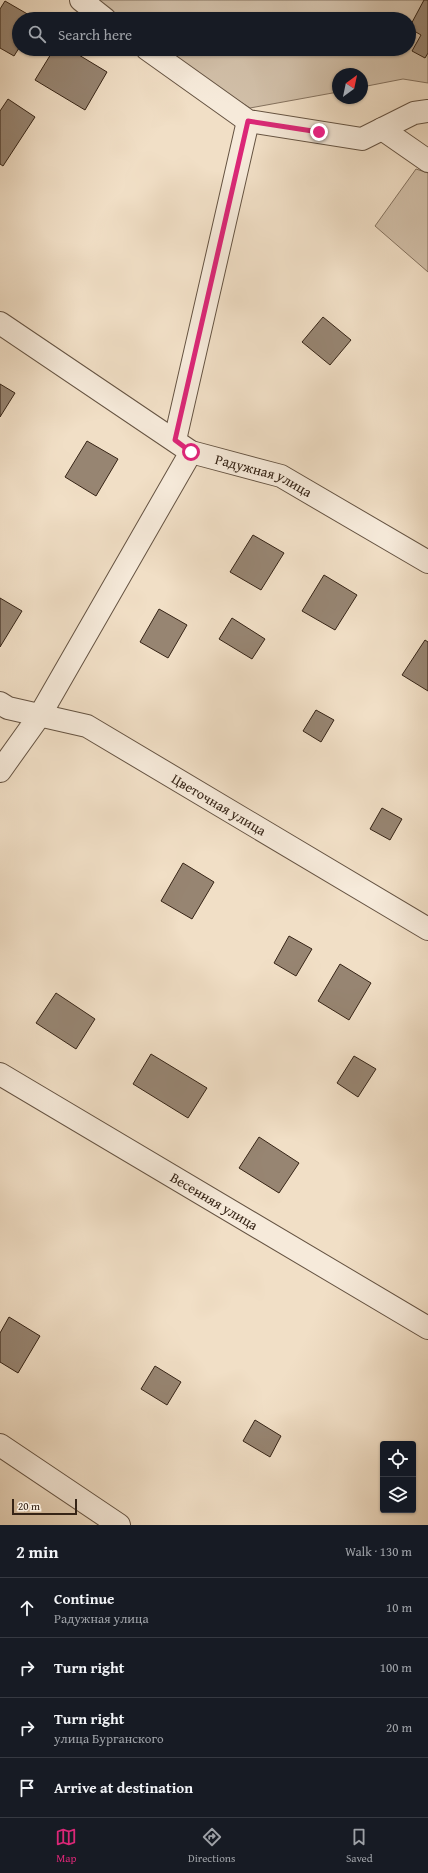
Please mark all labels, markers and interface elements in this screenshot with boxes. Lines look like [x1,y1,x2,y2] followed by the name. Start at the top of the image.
[12,12,416,56] search box
[26,23,48,45] icon: search
[58,24,132,45] text: Search here
[332,68,368,104] north arrow
[310,123,328,141] route end
[182,443,200,461] route start
[213,449,316,502] street label: Радужная улица
[168,769,270,841] street label: Цветочная улица
[167,1167,262,1235] street label: Весенняя улица
[380,1441,416,1513] map controls
[380,1441,416,1477] button: locate
[380,1477,416,1513] button: layers
[12,1497,77,1516] scale bar
[18,1498,40,1514] text: 20 m
[16,1539,58,1564] text: 2 min
[345,1542,412,1561] text: Walk · 130 m
[54,1588,115,1609] text: Continue
[16,1597,38,1619] icon: ahead
[386,1598,412,1617] text: 10 m
[54,1609,149,1628] text: Радужная улица
[16,1657,38,1679] icon: right
[54,1657,125,1678] text: Turn right
[380,1658,412,1677] text: 100 m
[54,1708,125,1729] text: Turn right
[16,1717,38,1739] icon: right
[386,1718,412,1737] text: 20 m
[54,1729,164,1748] text: улица Бурганского
[16,1777,38,1799] icon: arrive
[54,1777,193,1798] text: Arrive at destination
[55,1826,77,1866] tab: Map
[188,1826,235,1866] tab: Directions
[346,1826,373,1866] tab: Saved

